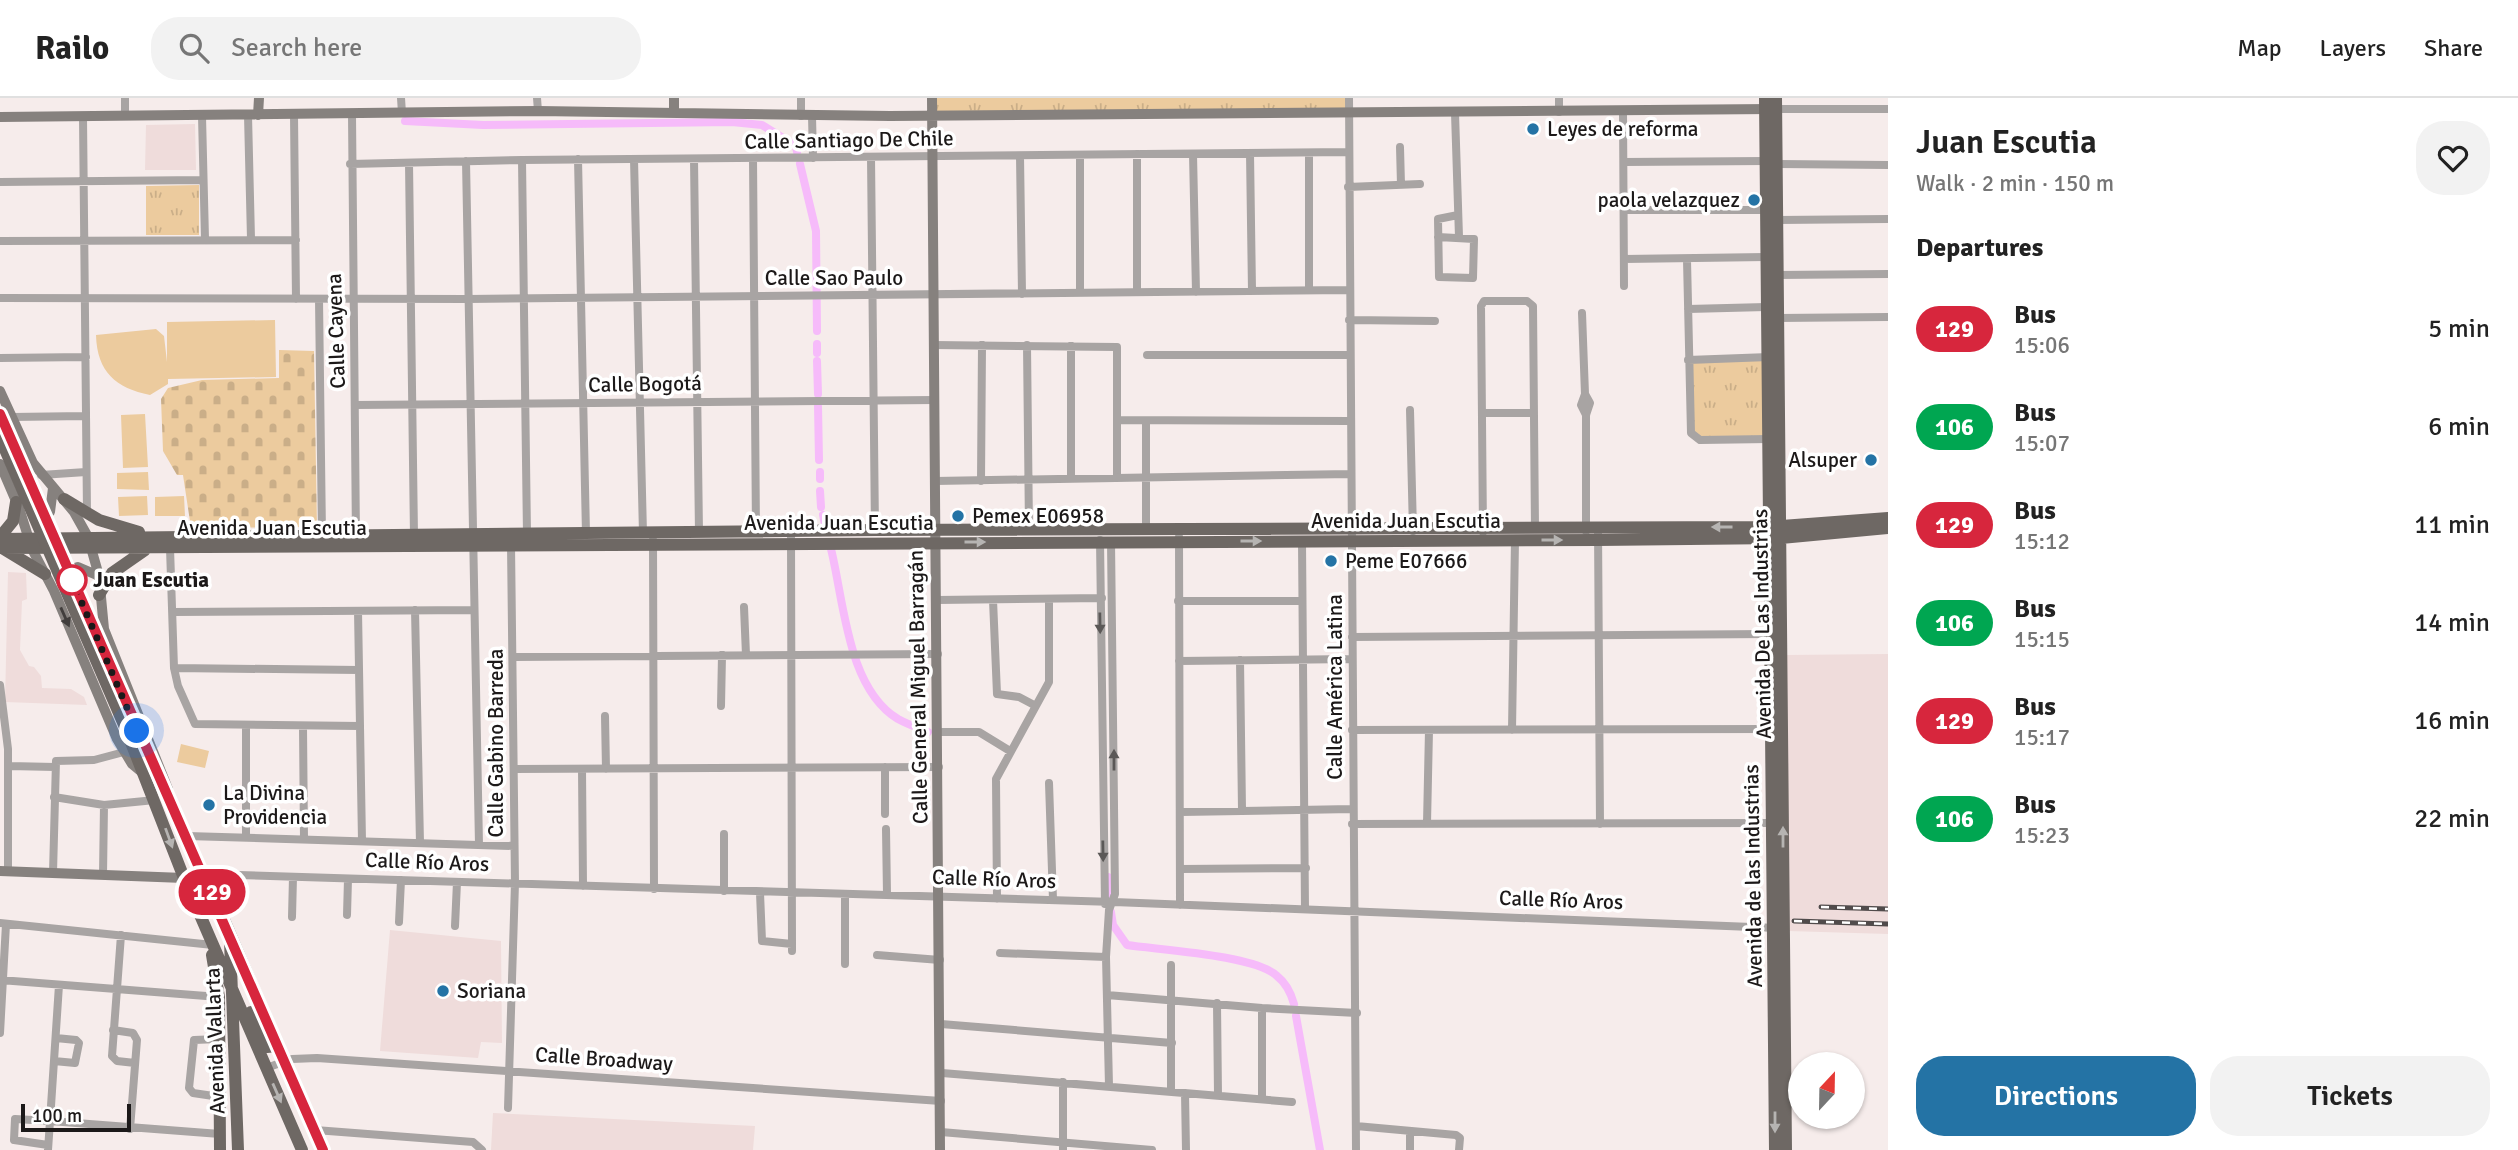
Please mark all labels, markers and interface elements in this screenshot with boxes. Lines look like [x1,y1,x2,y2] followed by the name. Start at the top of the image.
[151,17,641,80] search box
[35,28,109,69] text: Railo
[175,29,213,67] icon: search
[231,32,362,64] text: Search here
[2237,33,2282,63] text: Map
[2320,33,2386,63] text: Layers
[2424,33,2483,63] text: Share
[1547,116,1699,142] place label: Leyes de reforma
[1525,121,1541,137] marker: Leyes de reforma
[2416,121,2490,195] button: heart
[1916,122,2097,163] text: Juan Escutia
[744,125,954,155] street label: Calle Santiago De Chile
[1916,169,2114,198] text: Walk · 2 min · 150 m
[1598,187,1740,213] place label: paola velazquez
[1746,192,1762,208] marker: paola velazquez
[1916,232,2043,264] text: Departures
[765,265,903,291] street label: Calle Sao Paulo
[321,273,351,389] street label: Calle Cayena
[2014,299,2056,331] text: Bus
[2428,313,2490,345] text: 5 min
[1935,314,1974,344] text: 129
[2014,331,2070,360] text: 15:06
[588,370,702,398] street label: Calle Bogotá
[2014,397,2056,429] text: Bus
[2428,411,2490,443] text: 6 min
[1935,412,1974,442] text: 106
[2014,429,2070,458] text: 15:07
[1788,447,1857,473] place label: Alsuper
[1863,452,1879,468] marker: Alsuper
[2014,495,2056,527] text: Bus
[972,503,1104,529] place label: Pemex E06958
[950,508,966,524] marker: Pemex E06958
[1311,508,1501,534] street label: Avenida Juan Escutia
[1747,509,1777,739] street label: Avenida De Las Industrias
[2414,509,2490,541] text: 11 min
[744,510,934,536] street label: Avenida Juan Escutia
[1935,510,1974,540] text: 129
[177,515,367,541] street label: Avenida Juan Escutia
[1711,521,1733,533] one-way arrow
[2014,527,2070,556] text: 15:12
[1541,534,1563,546] one-way arrow
[1240,535,1262,547] one-way arrow
[964,536,986,548] one-way arrow
[1345,548,1467,574] place label: Peme E07666
[903,550,933,824] street label: Calle General Miguel Barragán
[1323,553,1339,569] marker: Peme E07666
[57,565,87,595] marker: Juan Escutia
[93,567,209,593] place label: Juan Escutia
[2014,593,2056,625] text: Bus
[1322,594,1348,780] street label: Calle América Latina
[59,607,71,627] one-way arrow
[2414,607,2490,639] text: 14 min
[1935,608,1974,638] text: 106
[1094,613,1106,635] one-way arrow
[2014,625,2070,654] text: 15:15
[483,649,509,837] street label: Calle Gabino Barreda
[2014,691,2056,723] text: Bus
[2414,705,2490,737] text: 16 min
[1935,706,1974,736] text: 129
[119,713,154,748] your location
[2014,723,2070,752] text: 15:17
[1108,749,1119,771] one-way arrow
[1738,764,1768,988] street label: Avenida de las Industrias
[223,780,327,830] place label: La Divina Providencia
[2014,789,2056,821] text: Bus
[201,797,217,813] marker: La Divina Providencia
[2414,803,2490,835] text: 22 min
[1935,804,1974,834] text: 106
[2014,821,2070,850] text: 15:23
[1777,826,1789,848] one-way arrow
[164,828,175,849] one-way arrow
[1097,840,1109,862] one-way arrow
[364,847,490,877] street label: Calle Río Aros
[931,864,1057,894] street label: Calle Río Aros
[172,869,252,915] line badge: 129
[193,877,231,907] text: 129
[1498,885,1624,915] street label: Calle Río Aros
[199,967,231,1115] street label: Avenida Vallarta
[457,978,526,1004] place label: Soriana
[435,983,451,999] marker: Soriana
[534,1041,674,1077] street label: Calle Broadway
[1788,1052,1866,1129] north arrow
[1788,1052,1865,1129] map controls
[1916,1056,2196,1136] button: Directions
[2210,1056,2490,1136] button: Tickets
[271,1083,283,1103] one-way arrow
[21,1101,131,1133] scale bar
[32,1104,82,1128] text: 100 m
[1769,1111,1780,1133] one-way arrow

